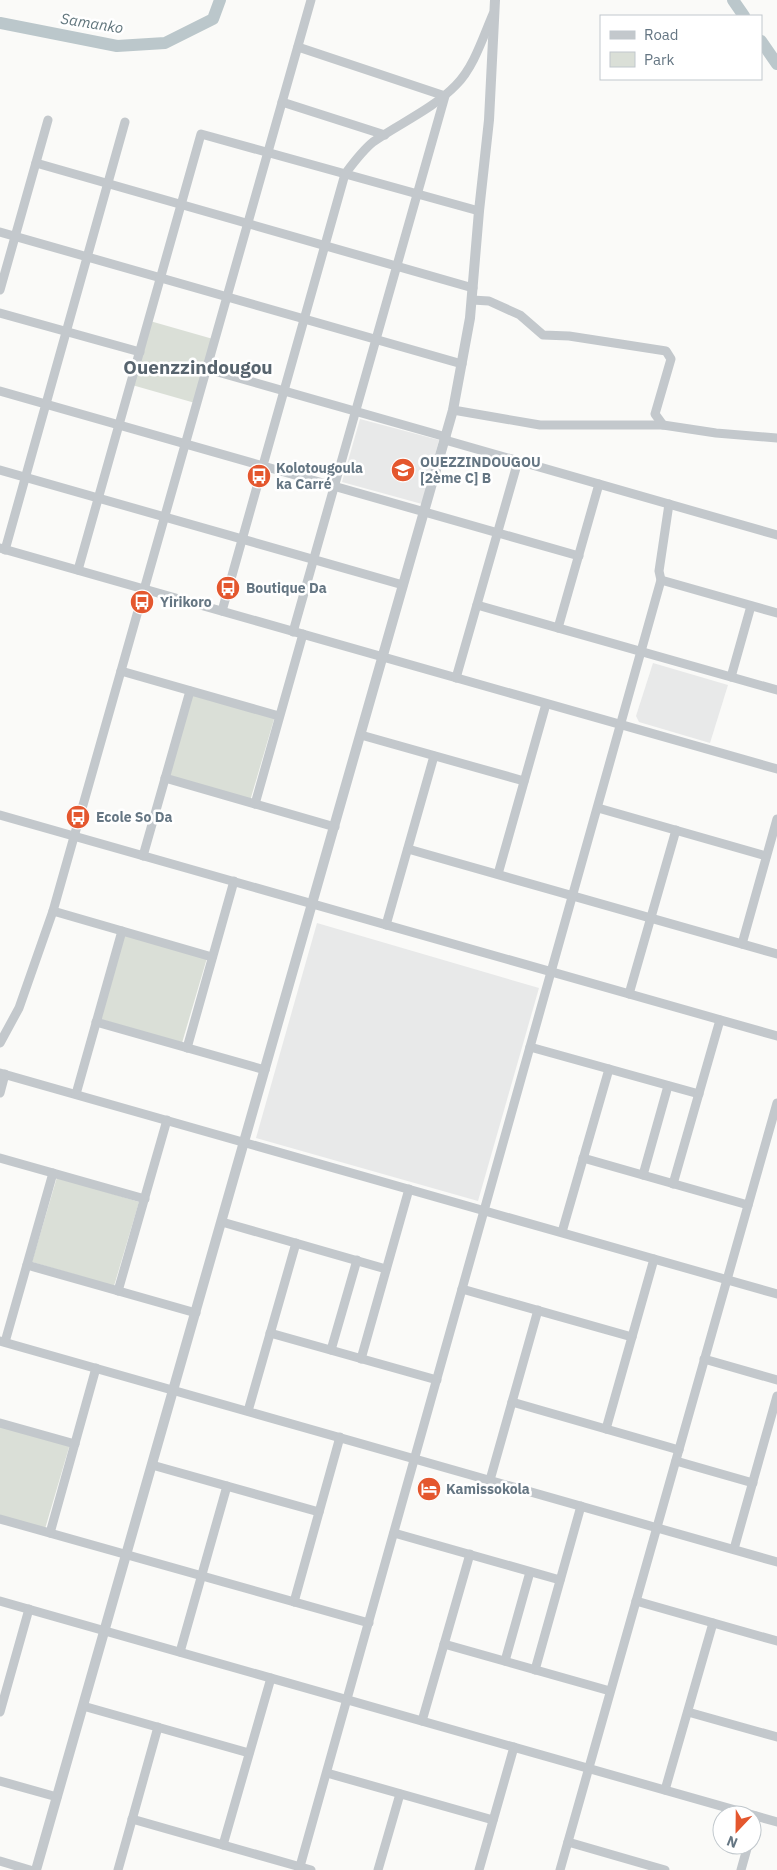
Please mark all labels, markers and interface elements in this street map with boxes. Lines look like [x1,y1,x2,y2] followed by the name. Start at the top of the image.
[59,9,125,37] water label: Samanko
[600,15,762,80] legend
[644,25,679,44] text: Road
[644,50,674,69] text: Park
[123,355,273,379] district label: Ouenzzindougou
[420,453,541,487] place label: OUEZZINDOUGOU [2ème C] B
[390,457,416,483] school or university icon: OUEZZINDOUGOU [2ème C] B
[276,459,363,493] place label: Kolotougoula ka Carré
[246,463,272,489] bus stop icon: Kolotougoula ka Carré
[215,575,241,601] bus stop icon: Boutique Da
[246,579,327,597] place label: Boutique Da
[129,589,155,615] bus stop icon: Yirikoro
[160,593,212,611] place label: Yirikoro
[65,804,91,830] bus stop icon: Ecole So Da
[96,808,173,826] place label: Ecole So Da
[416,1476,442,1502] hotel icon: Kamissokola
[446,1480,530,1498] place label: Kamissokola
[712,1805,762,1855] north arrow
[724,1832,740,1852] text: N

